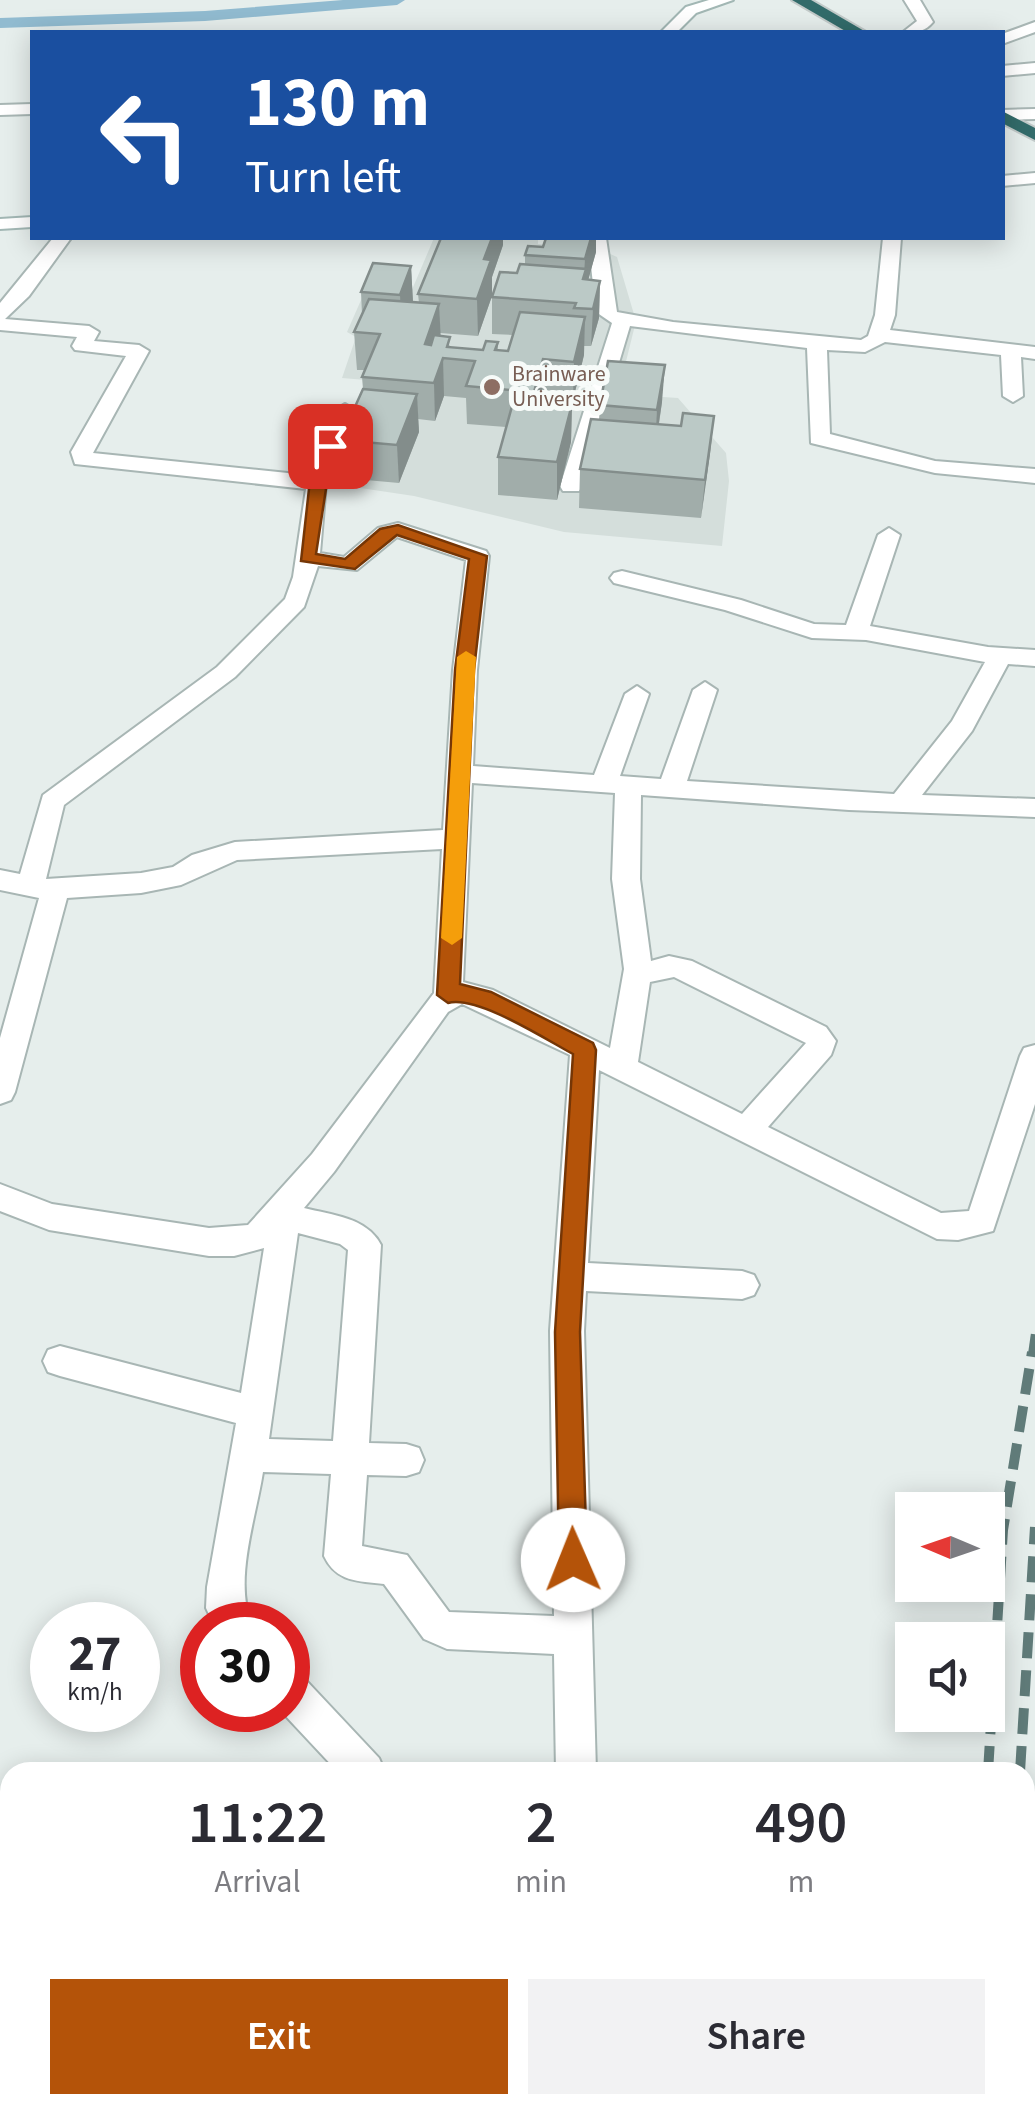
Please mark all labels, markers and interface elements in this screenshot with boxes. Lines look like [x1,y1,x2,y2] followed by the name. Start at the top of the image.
[245,53,430,153] text: 130 m
[80,70,210,200] icon: left
[245,146,401,210] text: Turn left
[512,358,606,415] place label: Brainware University
[481,376,503,398] marker: Brainware University
[288,404,373,489] pin
[303,419,358,474] icon: arrive
[895,1492,1005,1602] north arrow
[895,1492,1005,1732] map controls
[521,1508,625,1612] position arrow
[180,1602,310,1732] speed limit sign: 30
[69,1619,121,1690] text: 27
[895,1622,1005,1732] button: sound
[67,1674,123,1710] text: km/h
[188,1781,327,1866] text: 11:22
[526,1781,557,1866] text: 2
[755,1781,847,1866] text: 490
[215,1859,301,1905] text: Arrival
[515,1859,567,1905] text: min
[788,1859,814,1905] text: m
[50,1979,508,2094] button: Exit
[528,1979,985,2094] button: Share

